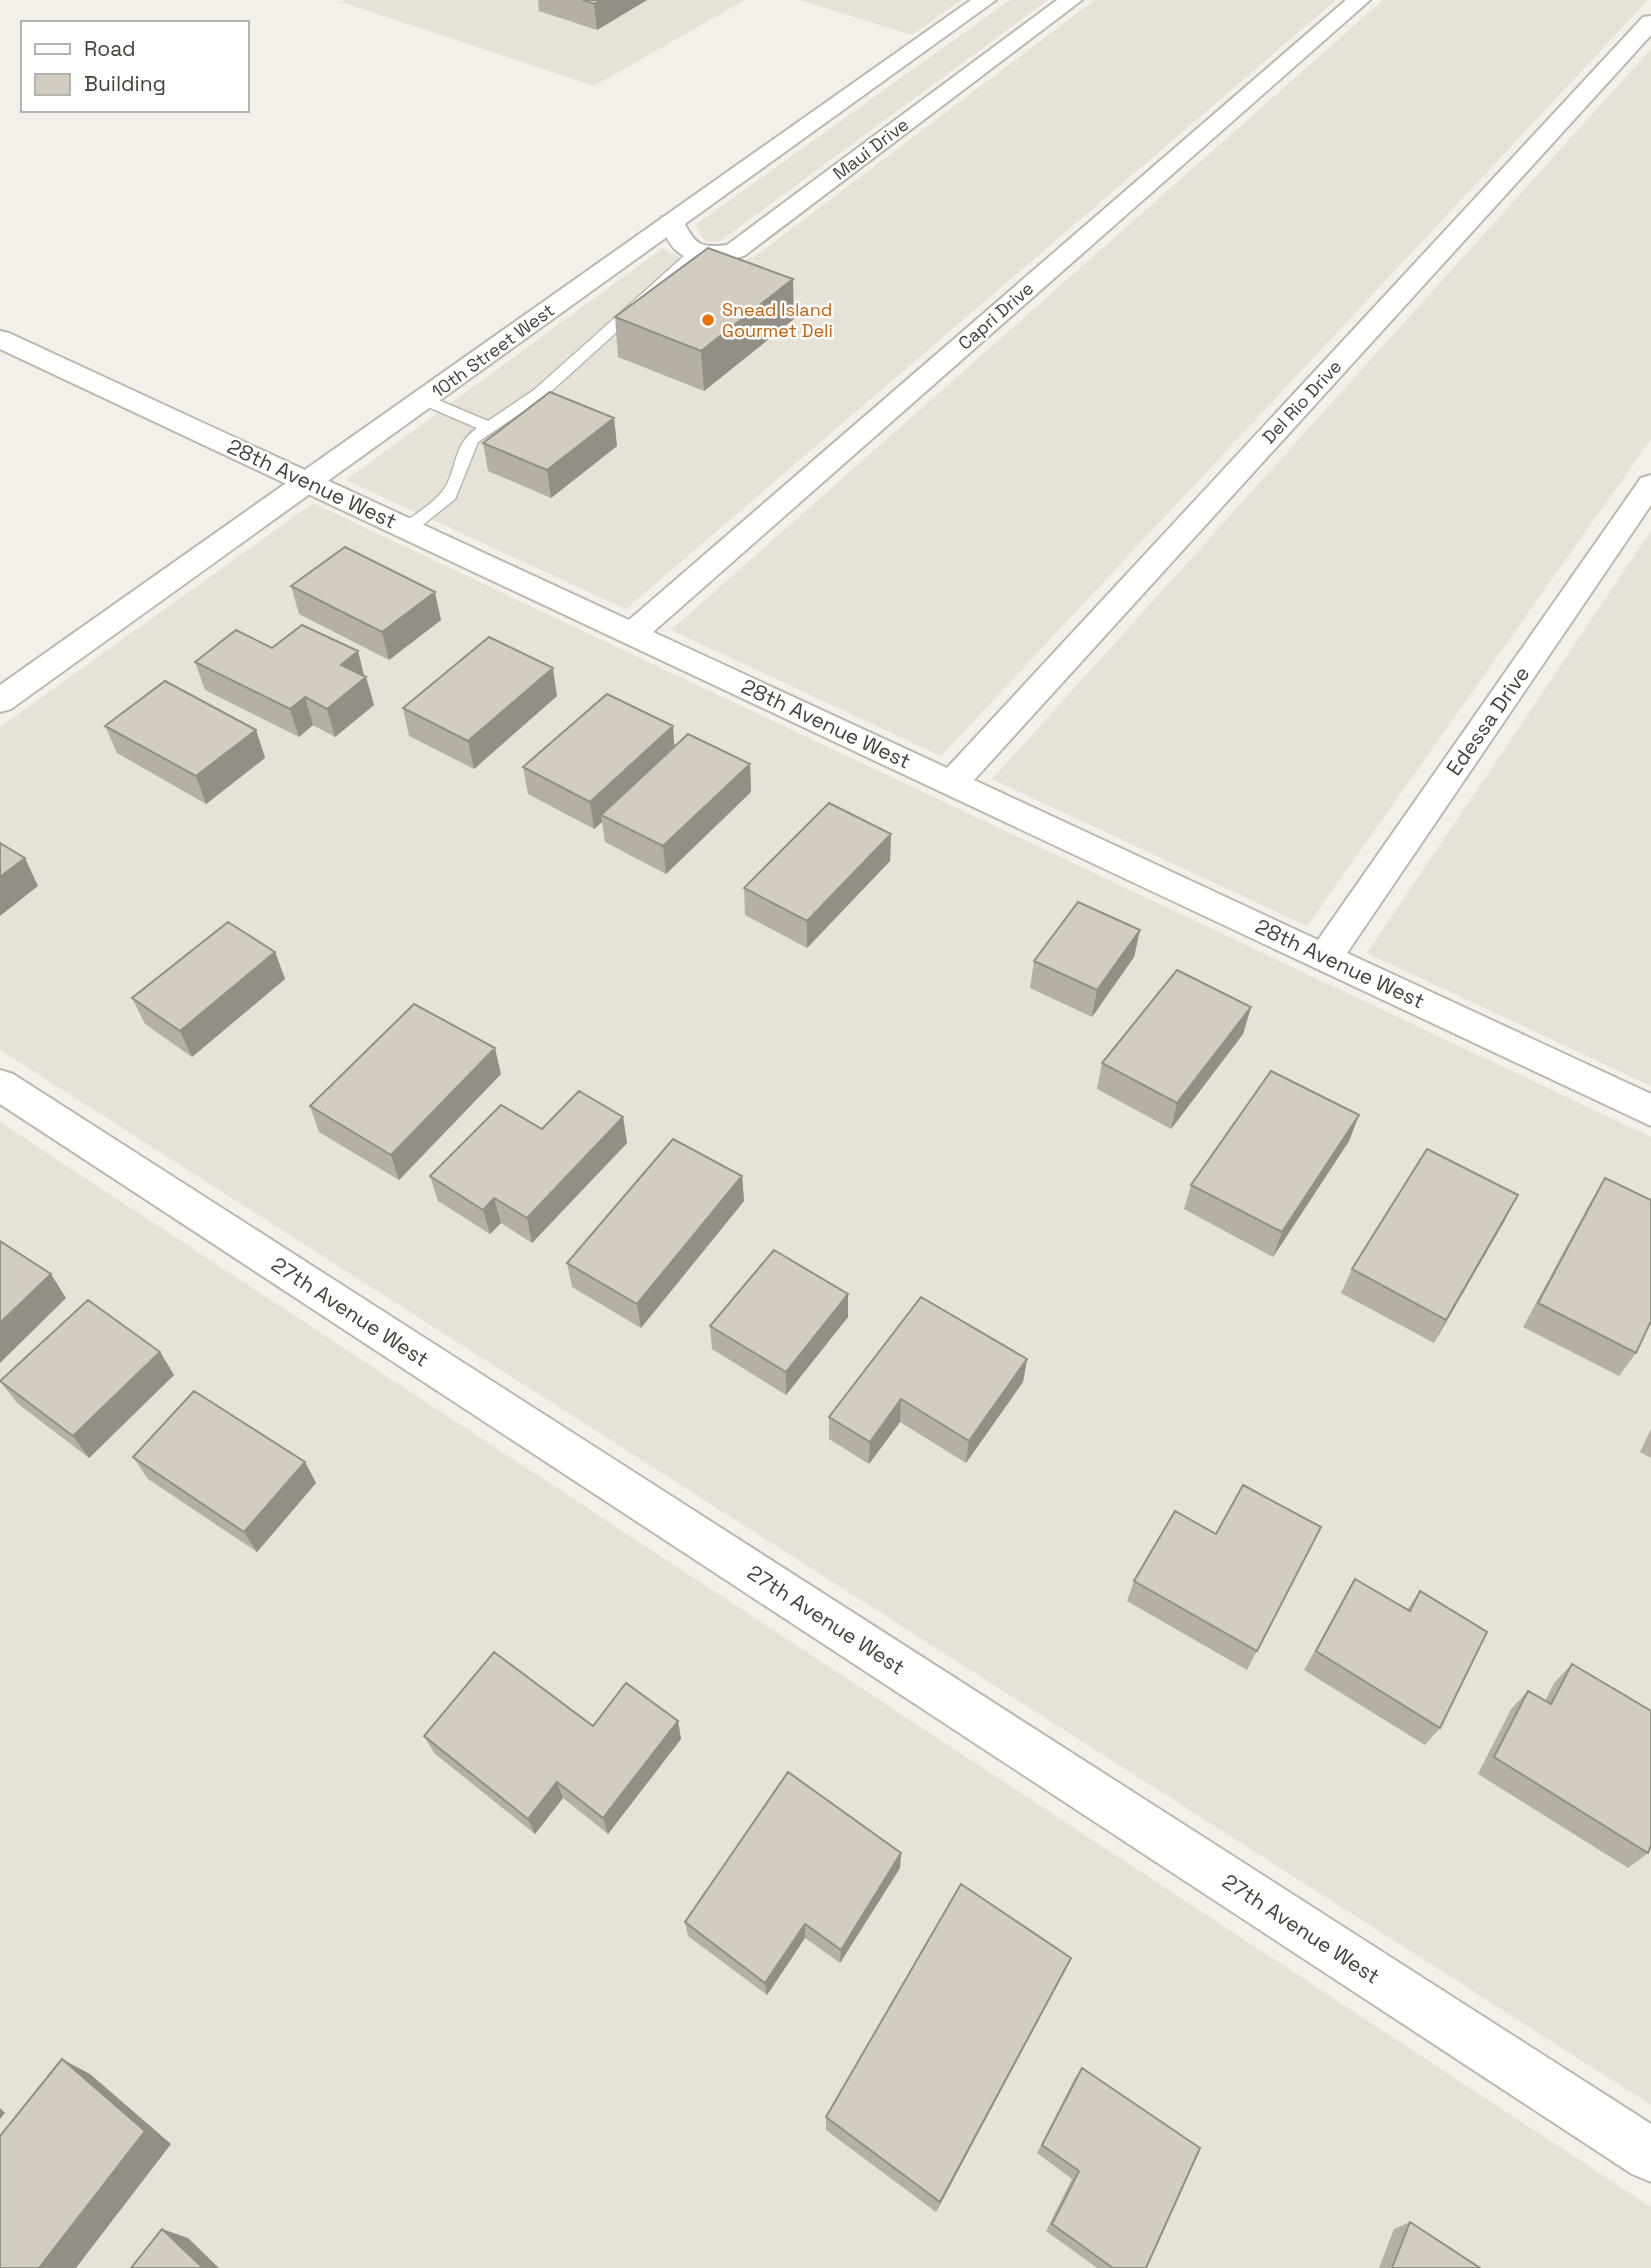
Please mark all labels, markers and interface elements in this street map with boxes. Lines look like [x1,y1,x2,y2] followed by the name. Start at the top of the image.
[21,21,248,112] legend
[84,35,136,62] text: Road
[84,70,166,97] text: Building
[828,113,913,185] street label: Maui Drive
[953,277,1038,355] street label: Capri Drive
[427,298,559,403] street label: 10th Street West
[722,298,833,342] place label: Snead Island Gourmet Deli
[700,312,716,328] marker: Snead Island Gourmet Deli
[1257,355,1346,448] street label: Del Rio Drive
[223,432,401,535] street label: 28th Avenue West
[1440,661,1535,781] street label: Edessa Drive
[737,672,915,775] street label: 28th Avenue West
[1251,912,1429,1015] street label: 28th Avenue West
[266,1251,434,1373] street label: 27th Avenue West
[742,1559,910,1681] street label: 27th Avenue West
[1217,1868,1385,1990] street label: 27th Avenue West

